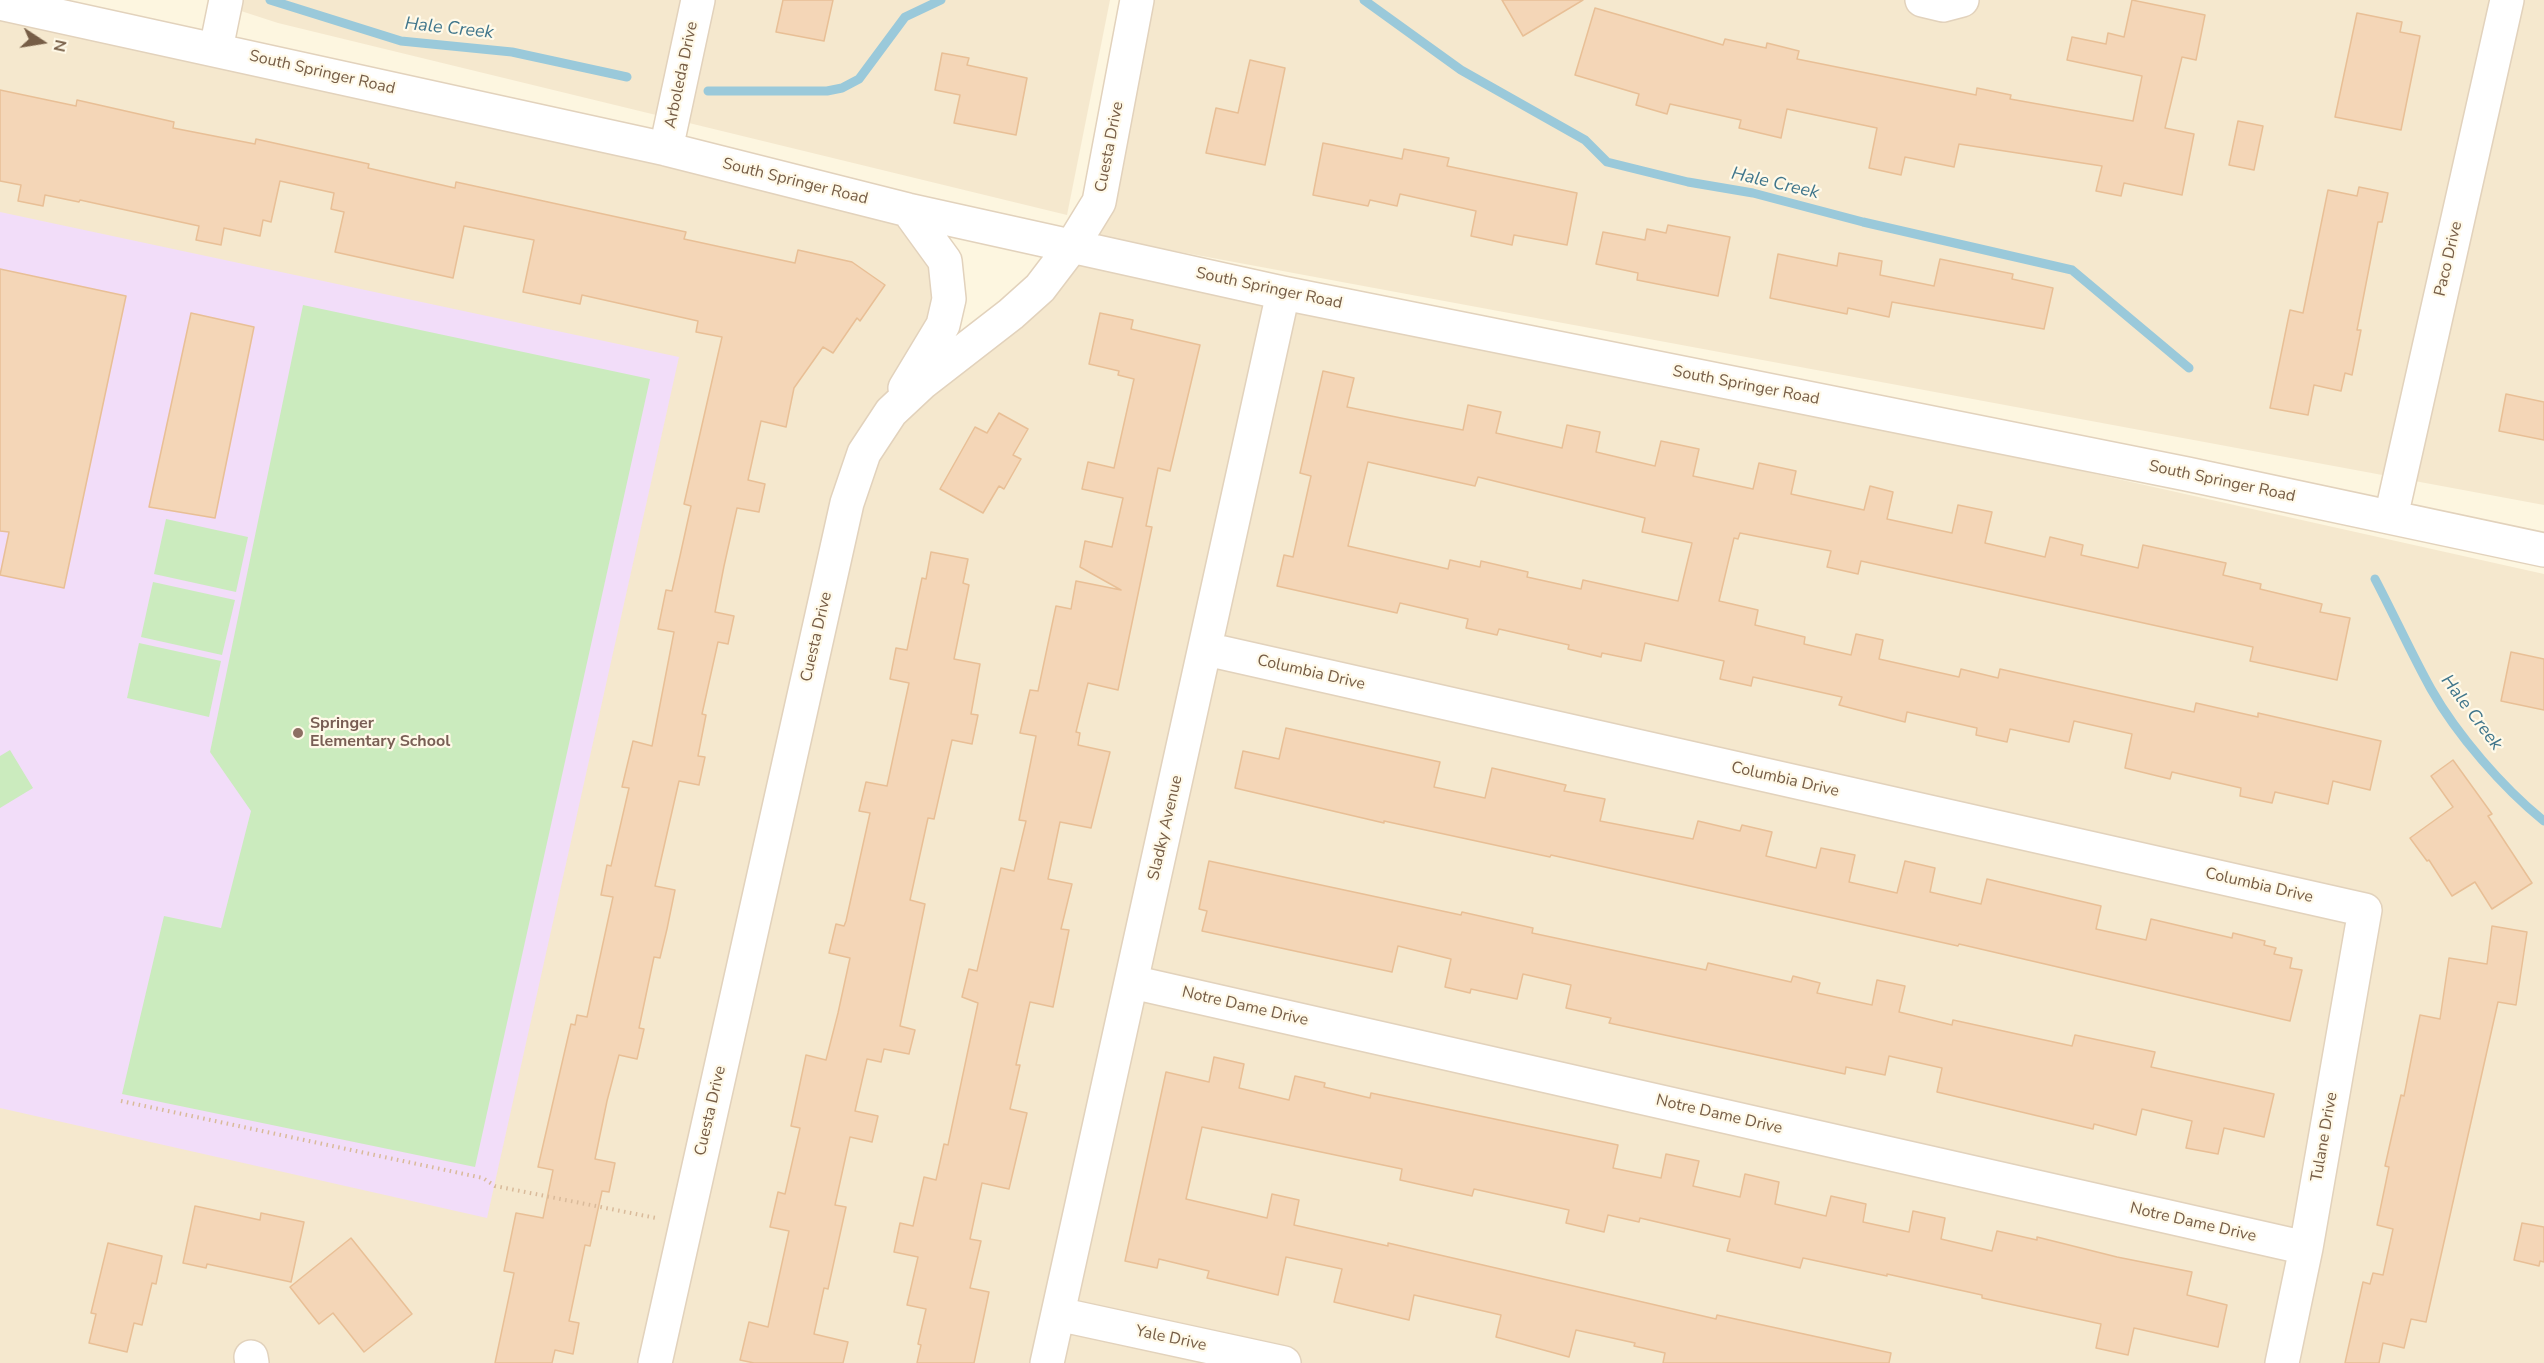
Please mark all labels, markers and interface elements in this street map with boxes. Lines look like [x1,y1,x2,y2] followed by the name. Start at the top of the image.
[12,12,72,72] north arrow
[403,14,495,44] water label: Hale Creek
[661,20,703,130] street label: Arboleda Drive
[48,38,72,54] text: N
[247,47,397,99] street label: South Springer Road
[1092,100,1128,194] street label: Cuesta Drive
[720,155,870,209] street label: South Springer Road
[1729,163,1821,205] water label: Hale Creek
[2431,220,2467,298] street label: Paco Drive
[1194,264,1344,314] street label: South Springer Road
[1671,362,1821,410] street label: South Springer Road
[2147,457,2297,507] street label: South Springer Road
[797,590,837,684] street label: Cuesta Drive
[1255,651,1367,695] street label: Columbia Drive
[2436,671,2506,755] water label: Hale Creek
[310,714,450,752] place label: Springer Elementary School
[291,726,305,740] marker: Springer Elementary School
[1729,758,1841,802] street label: Columbia Drive
[1145,774,1187,882] street label: Sladky Avenue
[2203,864,2315,908] street label: Columbia Drive
[1180,983,1310,1031] street label: Notre Dame Drive
[691,1064,731,1158] street label: Cuesta Drive
[1654,1091,1784,1139] street label: Notre Dame Drive
[2308,1091,2342,1183] street label: Tulane Drive
[2128,1199,2258,1247] street label: Notre Dame Drive
[1134,1322,1208,1356] street label: Yale Drive

